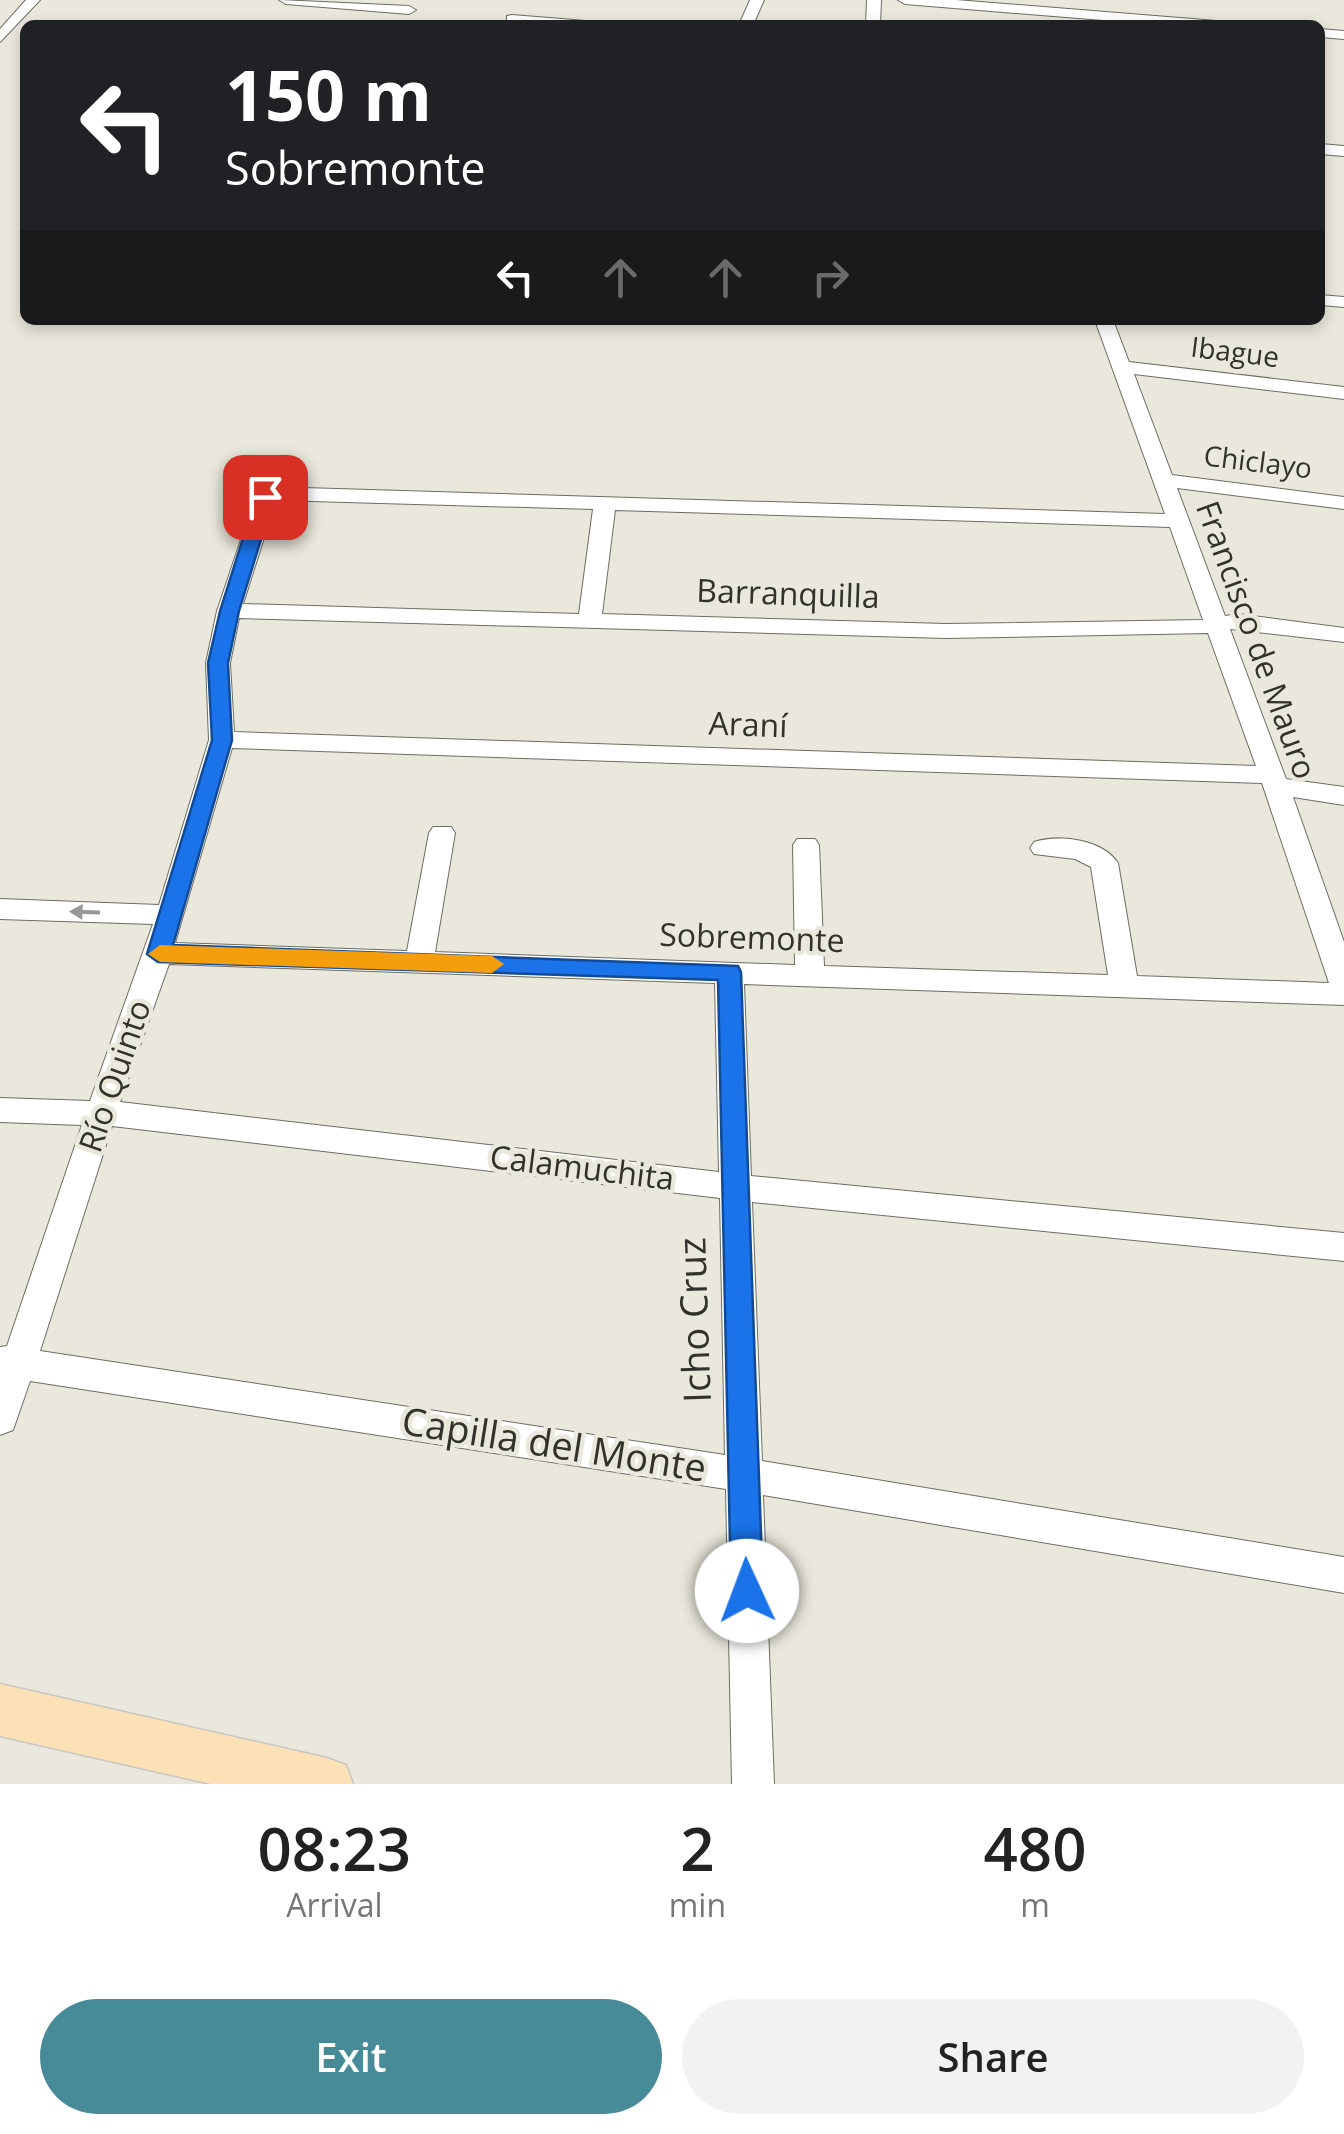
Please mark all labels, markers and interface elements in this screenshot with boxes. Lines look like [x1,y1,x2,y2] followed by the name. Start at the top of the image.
[225,46,432,142] text: 150 m
[60,60,190,190] icon: left
[225,137,486,198] text: Sobremonte
[488,250,543,305] icon: left
[593,250,648,305] icon: ahead
[698,250,753,305] icon: ahead
[803,250,858,305] icon: right
[1189,327,1281,375] street label: Ibague
[1202,436,1314,486] street label: Chiclayo
[223,455,308,540] pin
[238,470,293,525] icon: arrive
[1187,495,1328,784] street label: Francisco de Mauro
[696,568,880,617] street label: Barranquilla
[708,701,789,746] street label: Araní
[69,904,101,920] one-way arrow
[659,912,845,961] street label: Sobremonte
[67,994,160,1157] street label: Río Quinto
[488,1134,677,1199] street label: Calamuchita
[664,1236,722,1404] street label: Icho Cruz
[398,1393,710,1493] street label: Capilla del Monte
[695,1539,799,1643] position arrow
[258,1807,411,1889] text: 08:23
[680,1807,715,1889] text: 2
[984,1807,1086,1889] text: 480
[286,1883,383,1926] text: Arrival
[669,1883,726,1926] text: min
[1020,1883,1050,1926] text: m
[40,1999,662,2114] button: Exit
[682,1999,1304,2114] button: Share

